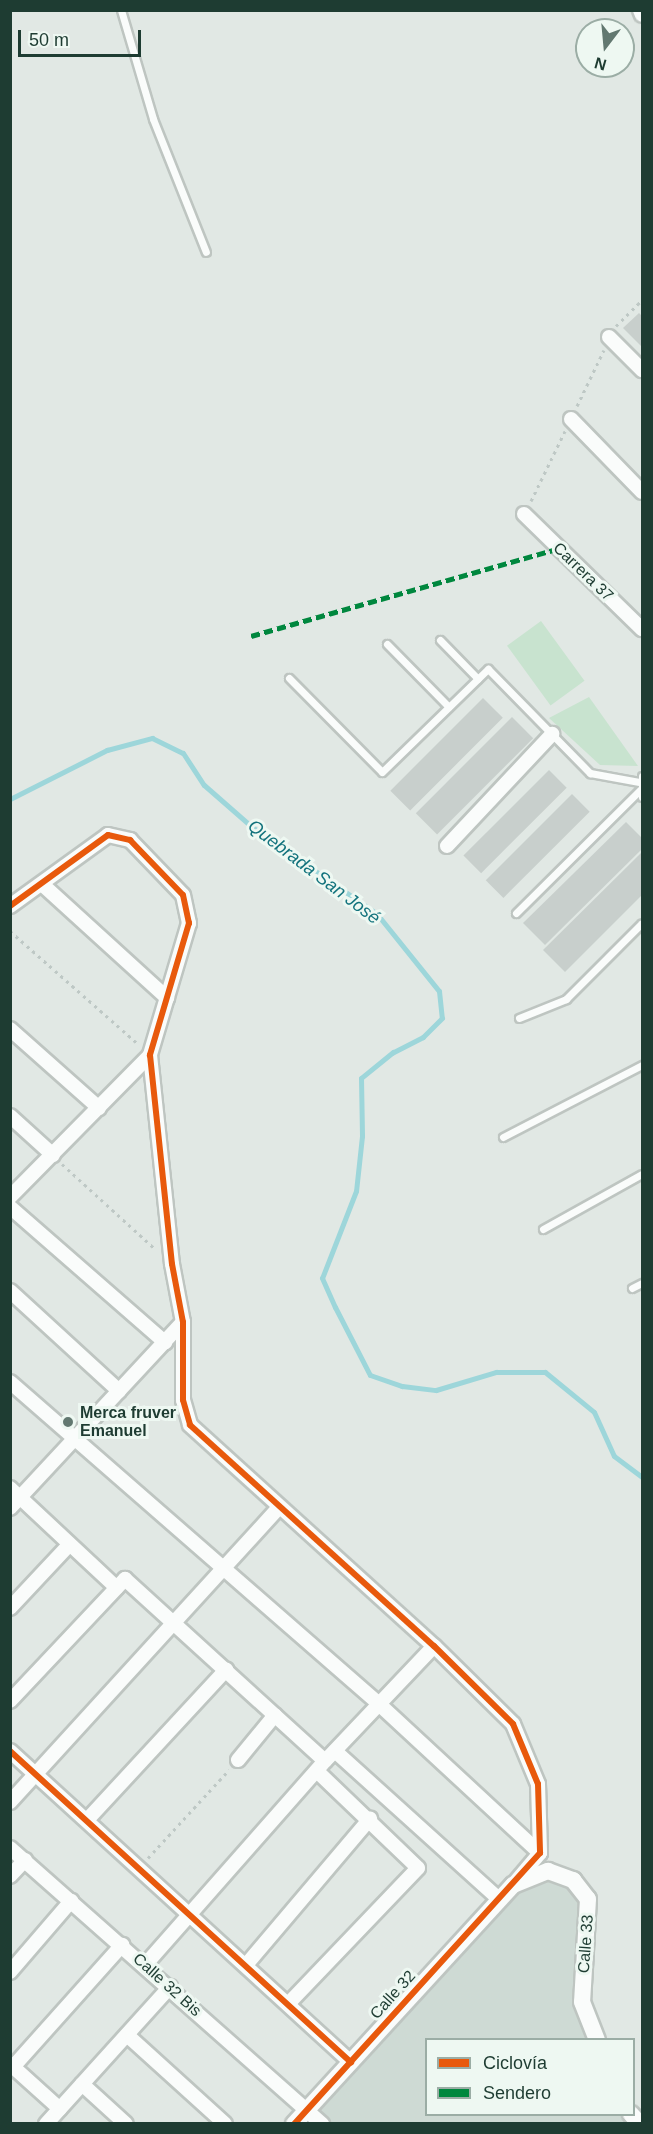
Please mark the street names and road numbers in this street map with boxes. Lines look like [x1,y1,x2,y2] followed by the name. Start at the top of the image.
[549,539,617,605] street label: Carrera 37
[574,1914,598,1974] street label: Calle 33
[129,1949,205,2021] street label: Calle 32 Bis
[366,1967,420,2023] street label: Calle 32

